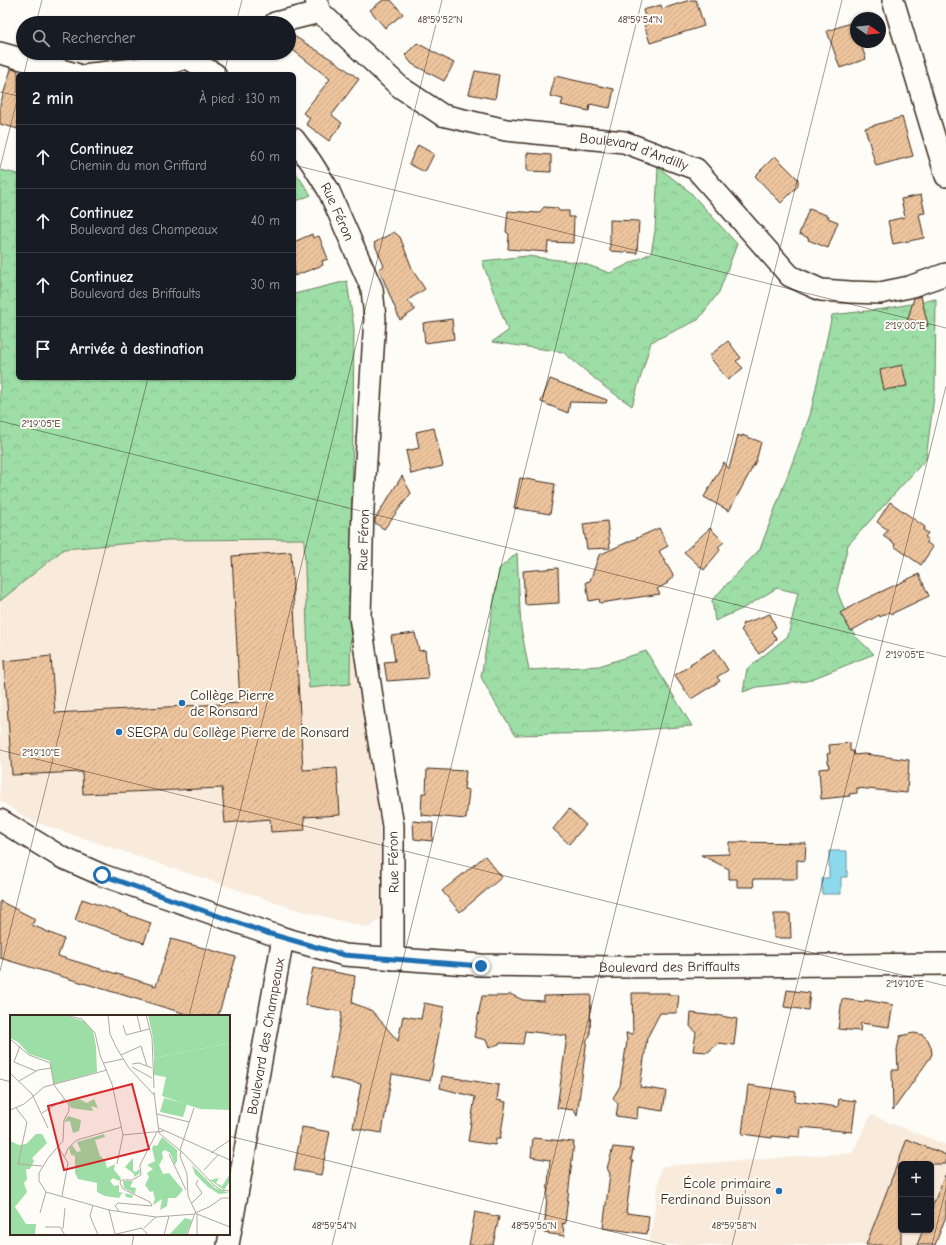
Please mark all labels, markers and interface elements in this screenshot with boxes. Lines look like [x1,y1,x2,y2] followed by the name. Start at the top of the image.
[850,12,886,48] north arrow
[417,14,463,26] text: 48°59'52"N
[618,14,662,26] text: 48°59'54"N
[16,16,296,60] search box
[30,27,52,49] icon: search
[62,29,135,47] text: Rechercher
[32,89,73,108] text: 2 min
[199,91,280,106] text: À pied · 130 m
[579,130,691,175] street label: Boulevard d'Andilly
[70,140,133,158] text: Continuez
[32,146,54,168] icon: ahead
[250,149,280,164] text: 60 m
[70,158,207,173] text: Chemin du mon Griffard
[317,179,358,243] street label: Rue Féron
[70,204,133,222] text: Continuez
[32,210,54,232] icon: ahead
[251,213,280,228] text: 40 m
[70,222,217,237] text: Boulevard des Champeaux
[70,268,133,286] text: Continuez
[32,274,54,296] icon: ahead
[250,277,280,292] text: 30 m
[70,286,201,301] text: Boulevard des Briffaults
[885,320,925,332] text: 2°19'00"E
[32,338,54,360] icon: arrive
[70,340,204,358] text: Arrivée à destination
[21,418,61,430] text: 2°19'05"E
[354,509,373,571] street label: Rue Féron
[885,649,925,661] text: 2°19'05"E
[190,687,274,720] place label: Collège Pierre de Ronsard
[177,698,187,708] marker: Collège Pierre de Ronsard
[127,724,349,741] place label: SEGPA du Collège Pierre de Ronsard
[114,727,124,737] marker: SEGPA du Collège Pierre de Ronsard
[22,747,60,759] text: 2°19'10"E
[384,831,403,893] street label: Rue Féron
[93,866,111,884] route start
[244,956,288,1116] street label: Boulevard des Champeaux
[472,957,490,975] route end
[599,958,740,976] street label: Boulevard des Briffaults
[886,978,924,990] text: 2°19'10"E
[10,1015,230,1235] inset map
[898,1161,934,1233] map controls
[898,1161,934,1197] button: +
[660,1175,771,1208] place label: École primaire Ferdinand Buisson
[774,1186,784,1196] marker: École primaire Ferdinand Buisson
[898,1197,934,1233] button: −
[312,1220,356,1232] text: 48°59'54"N
[511,1220,557,1232] text: 48°59'56"N
[711,1220,757,1232] text: 48°59'58"N

